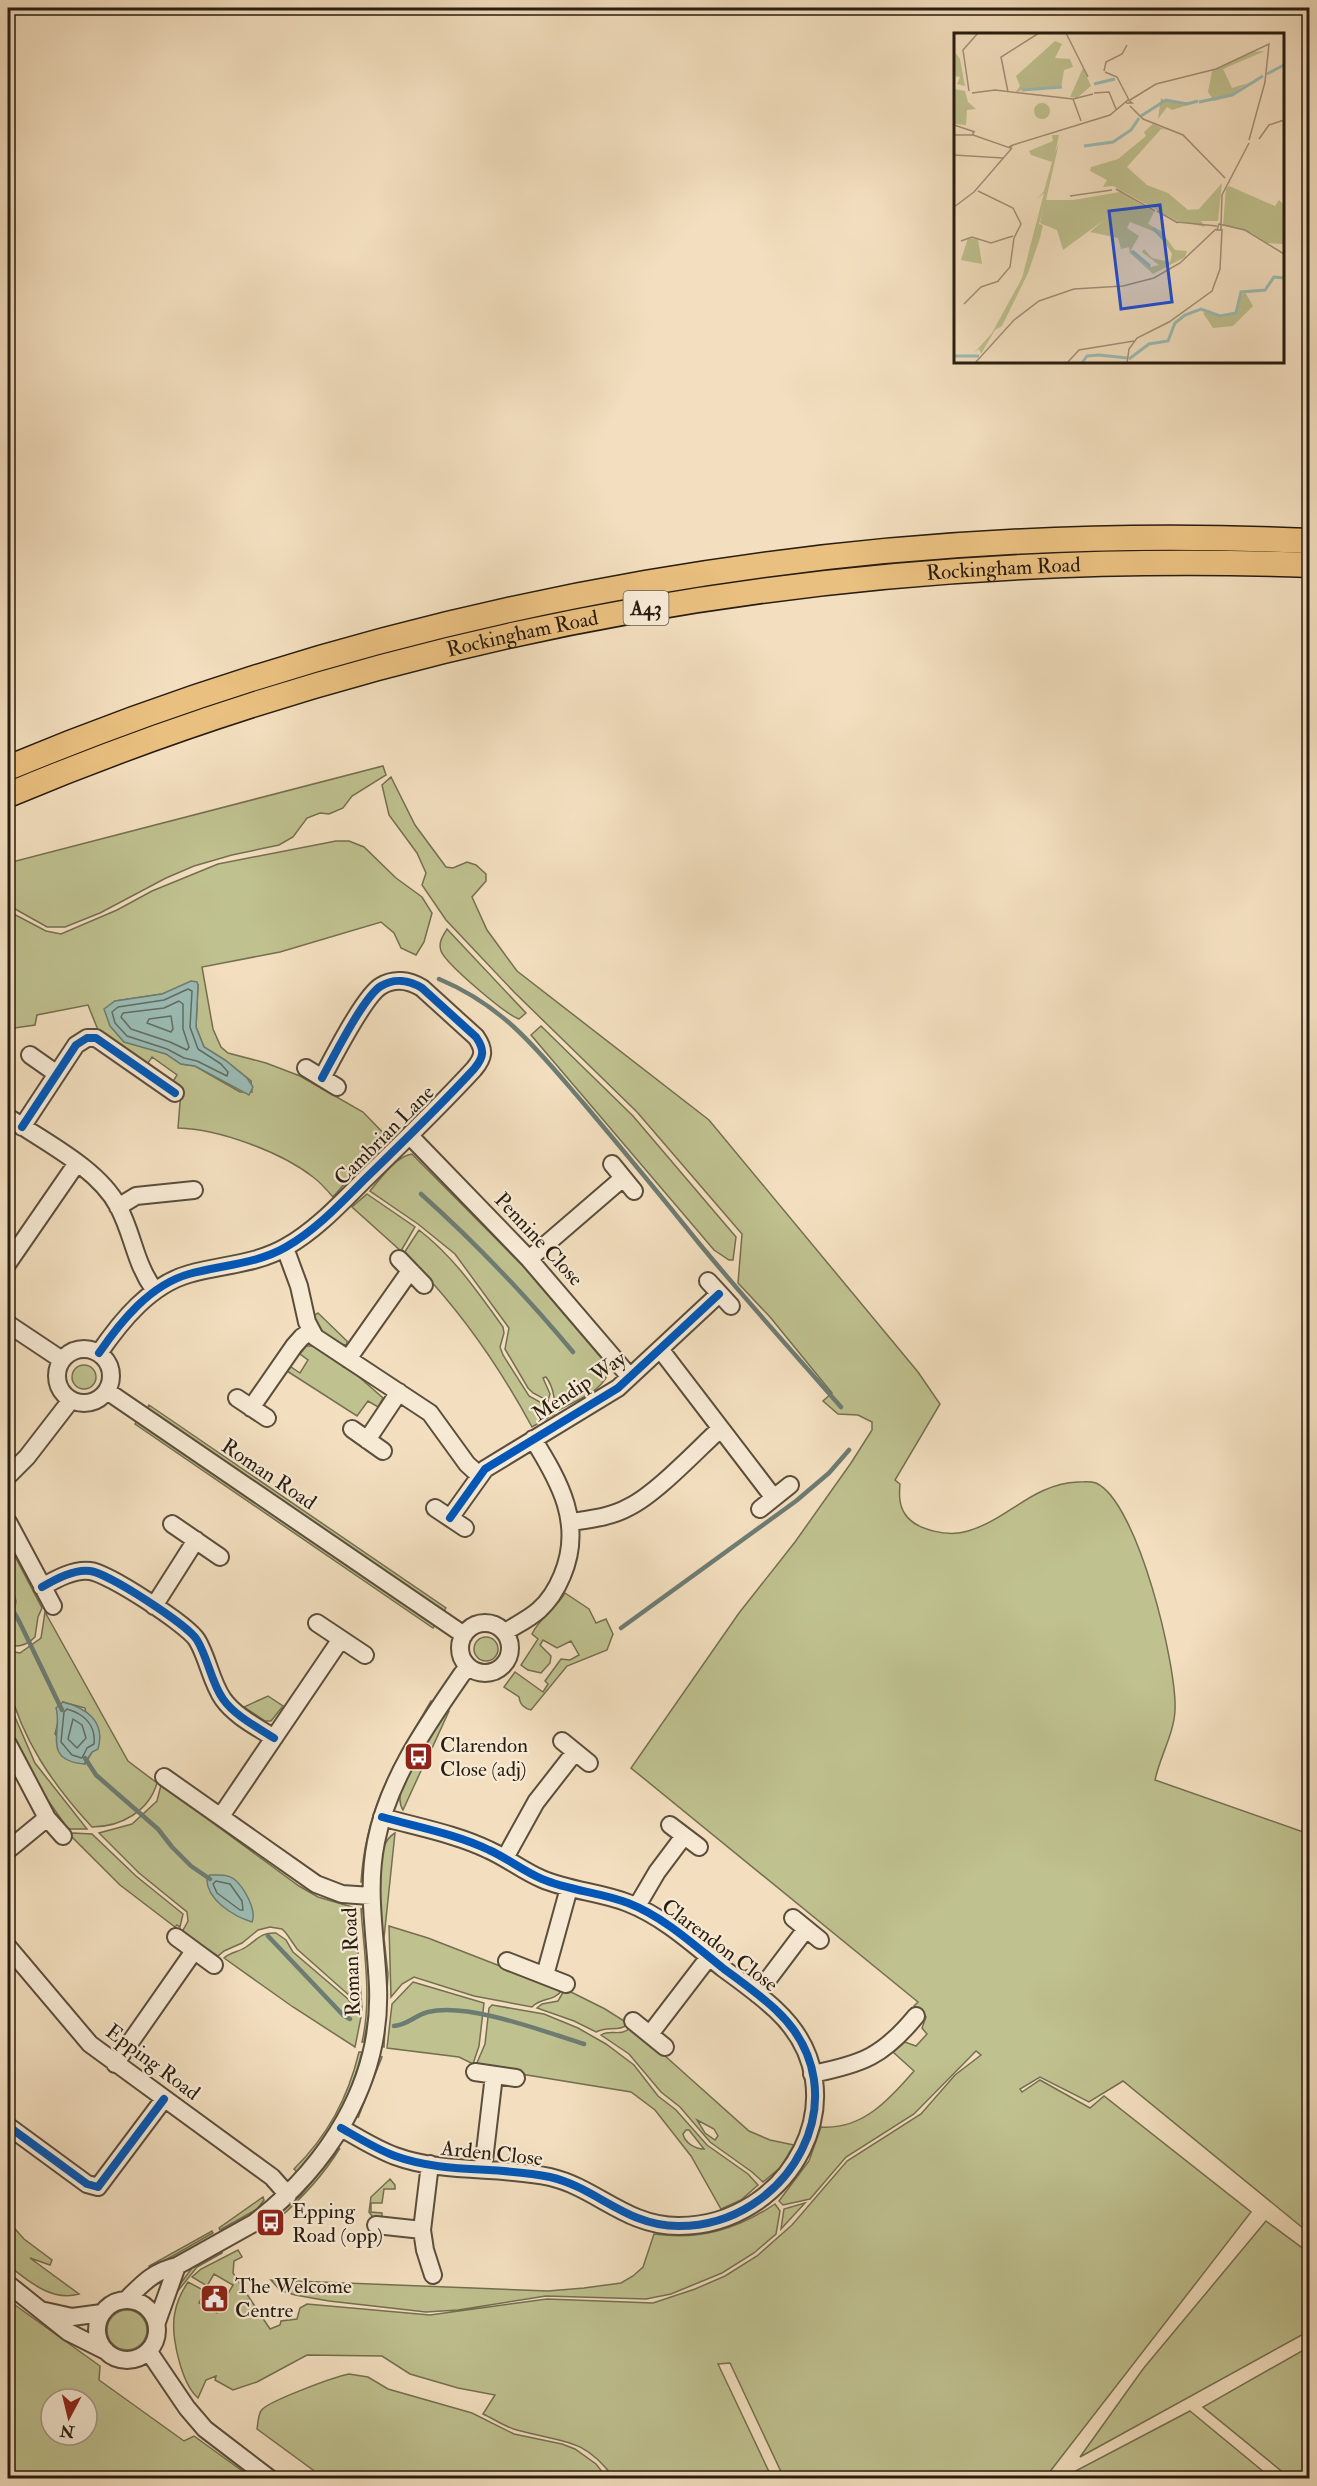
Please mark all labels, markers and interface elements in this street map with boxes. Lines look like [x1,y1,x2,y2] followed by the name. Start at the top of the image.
[954,33,1284,363] inset map
[925,551,1082,587] street label: Rockingham Road
[624,591,668,625] road number: A43
[444,604,601,664] street label: Rockingham Road
[328,1079,440,1191] street label: Cambrian Lane
[488,1187,589,1292] street label: Pennine Close
[527,1345,632,1428] street label: Mendip Way
[216,1433,322,1516] street label: Roman Road
[440,1732,528,1783] place label: Clarendon Close (adj)
[403,1741,435,1773] bus stop icon: Clarendon Close (adj)
[656,1893,784,1998] street label: Clarendon Close
[336,1906,367,2017] street label: Roman Road
[100,2018,206,2107] street label: Epping Road
[439,2135,544,2172] street label: Arden Close
[292,2198,383,2249] place label: Epping Road (opp)
[255,2207,287,2239] bus stop icon: Epping Road (opp)
[235,2273,352,2324] place label: The Welcome Centre
[198,2282,230,2314] public building icon: The Welcome Centre
[39,2387,99,2447] north arrow
[58,2420,77,2442] text: N

